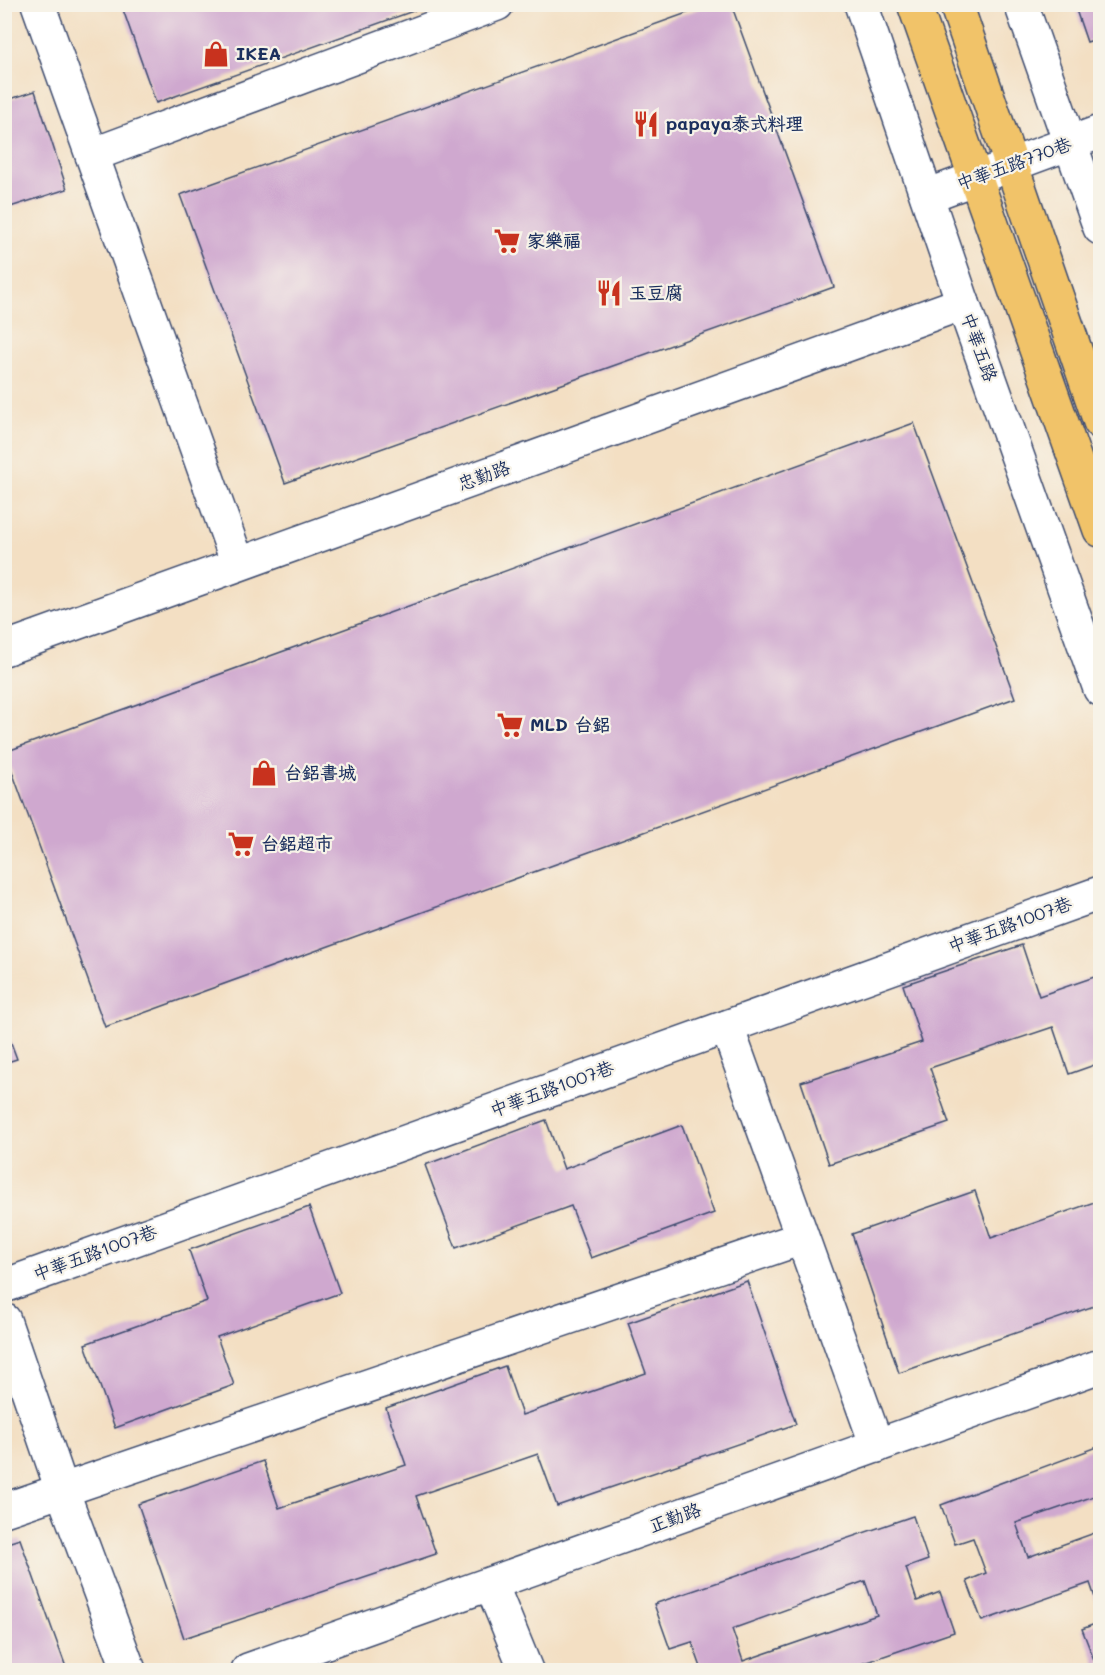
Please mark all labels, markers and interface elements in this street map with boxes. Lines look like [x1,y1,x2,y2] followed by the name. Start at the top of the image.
[201,39,231,69] shop icon: IKEA
[236,41,281,65] place label: IKEA
[631,109,661,139] restaurant icon: papaya泰式料理
[666,111,804,135] place label: papaya泰式料理
[953,131,1075,195] street label: 中華五路770巷
[492,226,522,256] supermarket icon: 家樂福
[527,228,581,252] place label: 家樂福
[594,278,624,308] restaurant icon: 玉豆腐
[629,280,683,304] place label: 玉豆腐
[956,309,1004,385] street label: 中華五路
[454,455,513,496] street label: 忠勤路
[495,710,525,740] supermarket icon: MLD 台鋁
[530,712,610,736] place label: MLD 台鋁
[249,758,279,788] shop icon: 台鋁書城
[284,760,356,784] place label: 台鋁書城
[226,829,256,859] supermarket icon: 台鋁超市
[261,831,333,855] place label: 台鋁超市
[944,891,1075,958] street label: 中華五路1007巷
[486,1055,617,1122] street label: 中華五路1007巷
[29,1219,160,1286] street label: 中華五路1007巷
[645,1497,704,1538] street label: 正勤路

